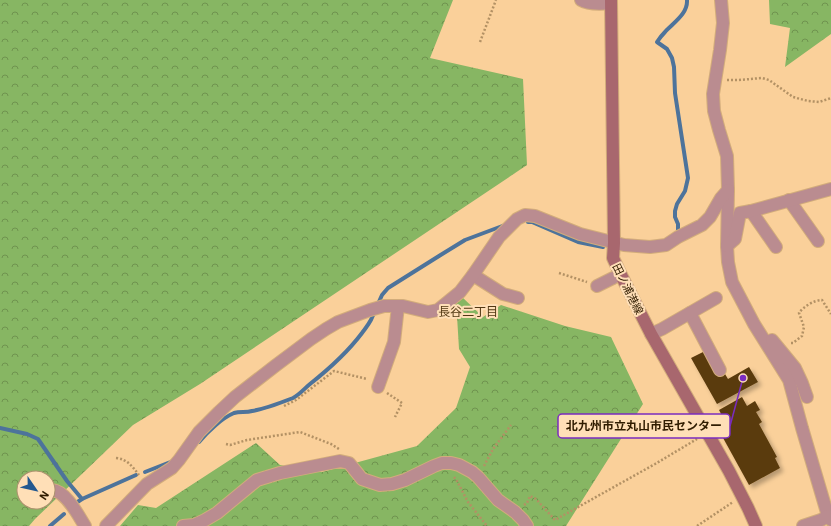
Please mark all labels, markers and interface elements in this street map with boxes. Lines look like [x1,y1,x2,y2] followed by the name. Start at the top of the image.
[610,261,646,317] street label: 田ノ浦港線
[438,304,498,319] district label: 長谷二丁目
[558,414,730,438] callout: 北九州市立丸山市民センター
[566,418,722,433] text: 北九州市立丸山市民センター
[16,470,56,510] north arrow
[36,488,52,503] text: N

